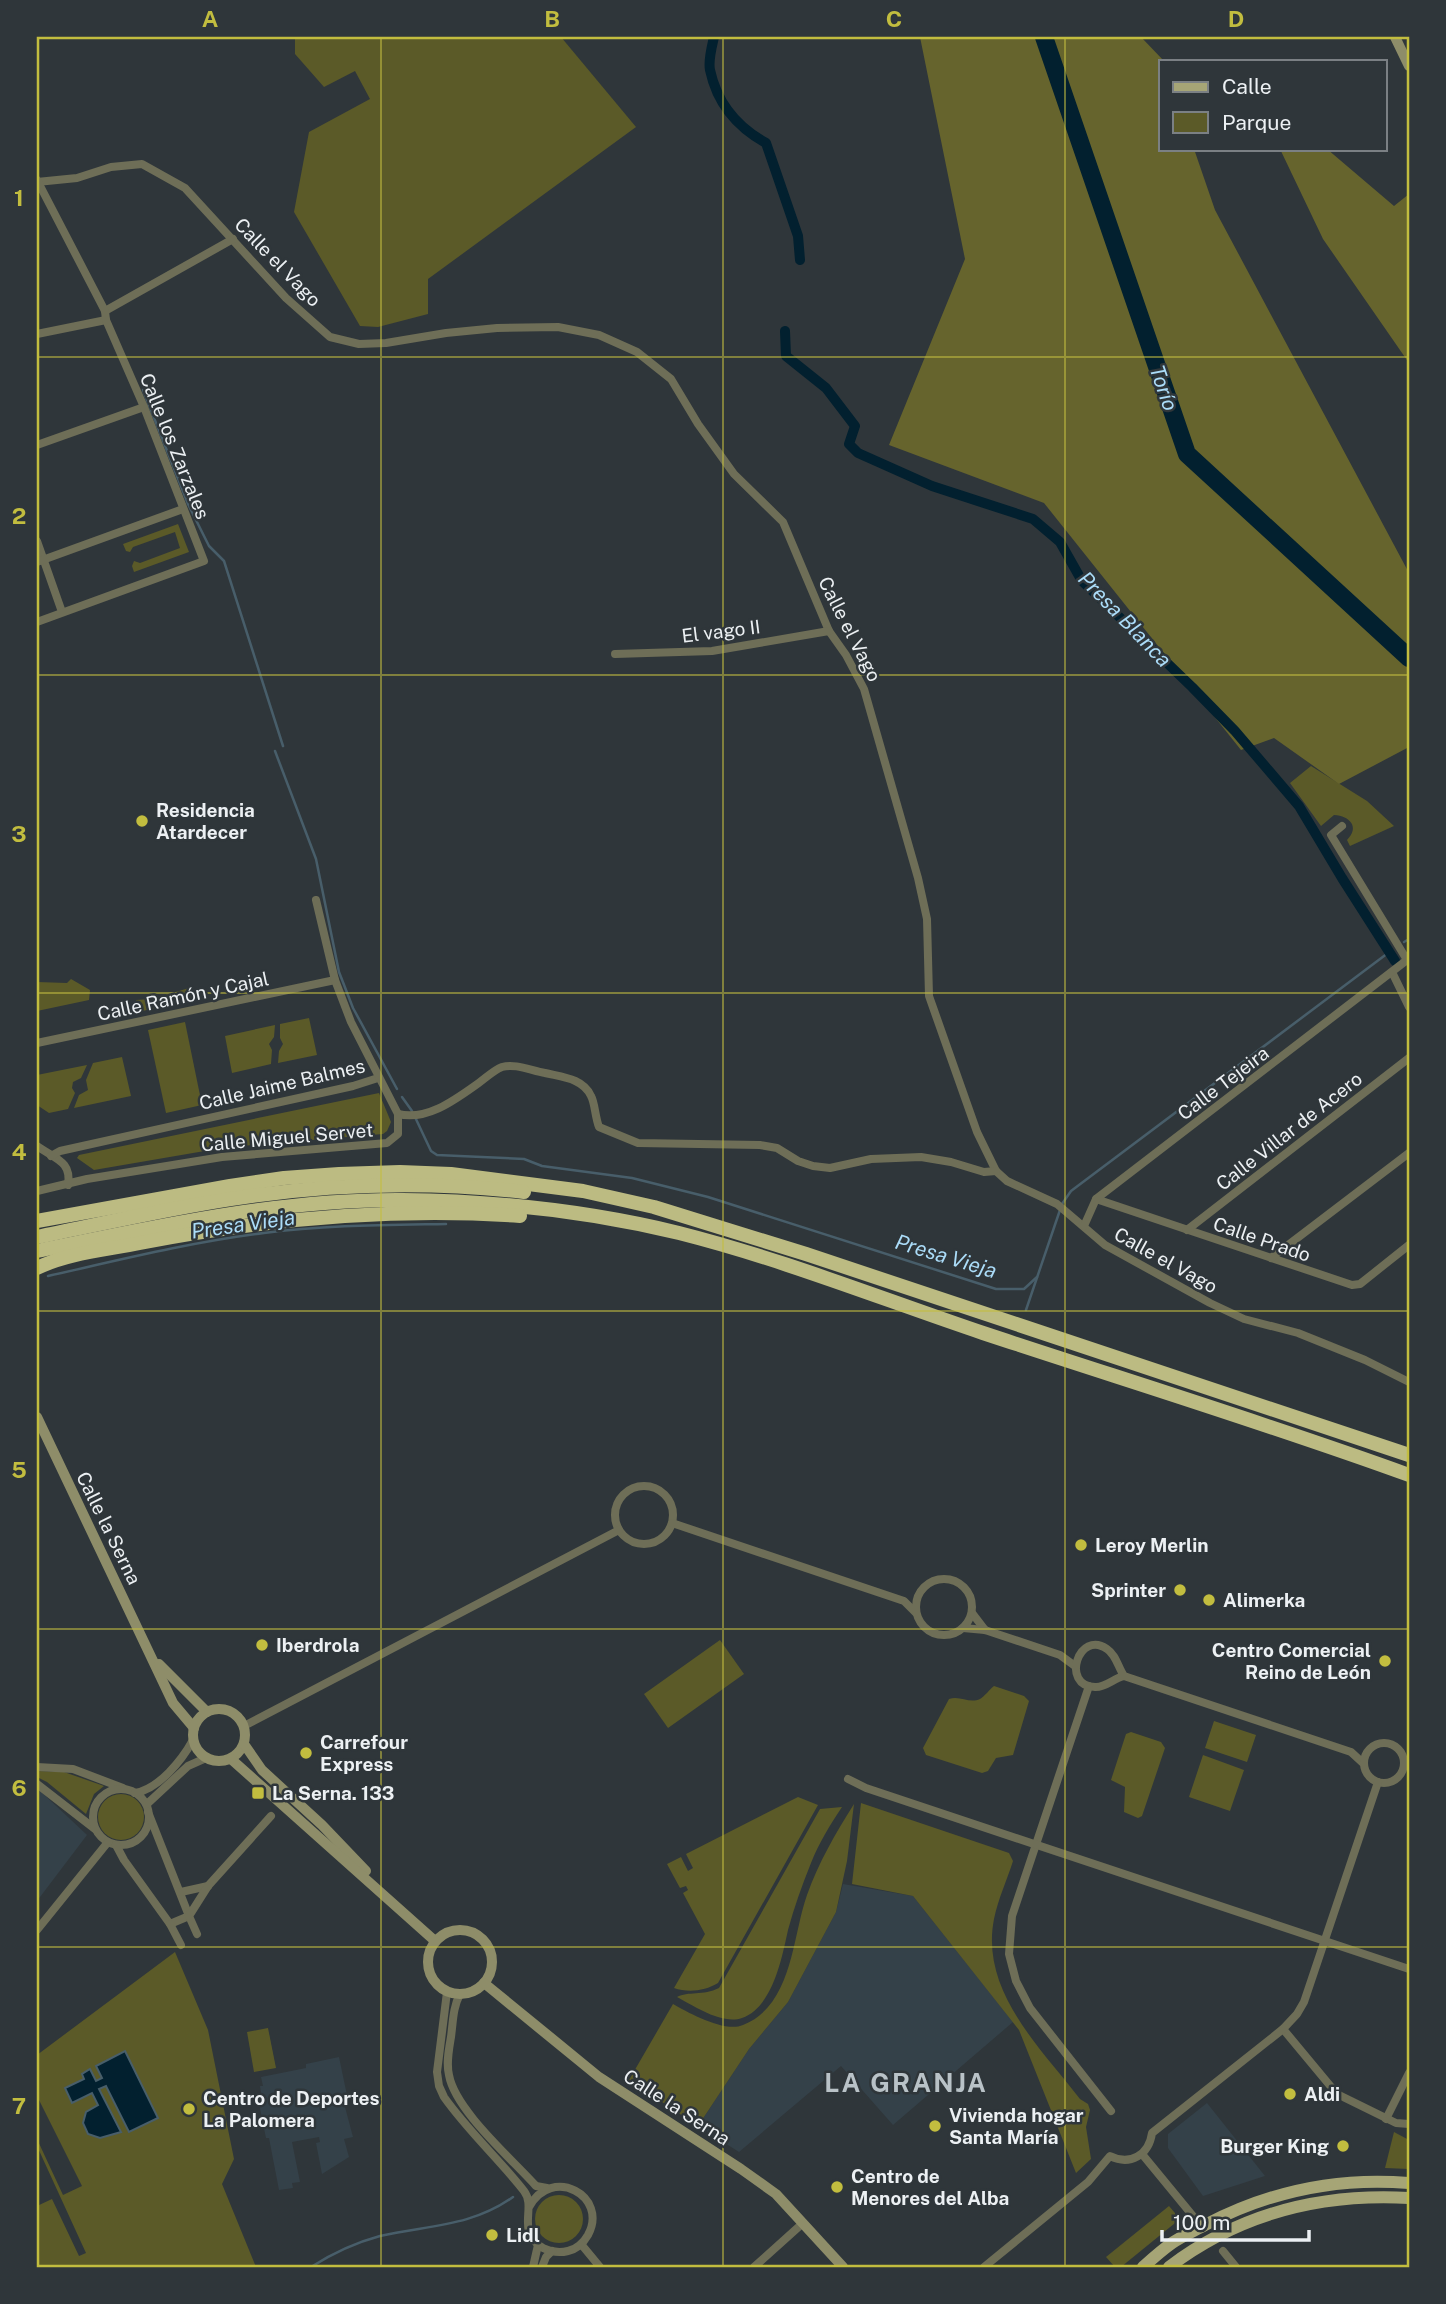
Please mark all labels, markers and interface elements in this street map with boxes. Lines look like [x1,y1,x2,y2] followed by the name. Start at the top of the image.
[202,5,219,32] text: A
[544,5,560,32] text: B
[886,5,902,32] text: C
[1228,5,1244,32] text: D
[1159,60,1386,150] legend
[1222,74,1272,99] text: Calle
[1222,110,1291,135] text: Parque
[14,184,24,211] text: 1
[230,213,326,311] street label: Calle el Vago
[1145,362,1183,414] water label: Torío
[136,370,214,522] street label: Calle los Zarzales
[12,502,26,529] text: 2
[1073,566,1177,672] water label: Presa Blanca
[814,573,886,685] street label: Calle el Vago
[680,615,762,647] street label: El vago II
[156,799,255,843] place label: Residencia Atardecer
[134,813,150,829] marker: Residencia Atardecer
[11,820,27,847] text: 3
[95,967,271,1025] street label: Calle Ramón y Cajal
[1173,1042,1273,1124] street label: Calle Tejeira
[197,1054,367,1114] street label: Calle Jaime Balmes
[1212,1067,1366,1195] street label: Calle Villar de Acero
[200,1119,374,1155] street label: Calle Miguel Servet
[11,1138,27,1165] text: 4
[189,1204,297,1244] water label: Presa Vieja
[1211,1212,1313,1266] street label: Calle Prado
[1111,1223,1221,1297] street label: Calle el Vago
[892,1229,1000,1283] water label: Presa Vieja
[11,1456,27,1483] text: 5
[72,1468,146,1588] street label: Calle la Serna
[1095,1534,1209,1556] place label: Leroy Merlin
[1073,1537,1089,1553] marker: Leroy Merlin
[1091,1579,1166,1601] place label: Sprinter
[1172,1582,1188,1598] marker: Sprinter
[1223,1589,1305,1611] place label: Alimerka
[1201,1592,1217,1608] marker: Alimerka
[276,1634,359,1656] place label: Iberdrola
[254,1637,270,1653] marker: Iberdrola
[1212,1639,1371,1683] place label: Centro Comercial Reino de León
[1377,1653,1393,1669] marker: Centro Comercial Reino de León
[320,1731,408,1775] place label: Carrefour Express
[298,1745,314,1761] marker: Carrefour Express
[11,1774,27,1801] text: 6
[272,1782,394,1804] place label: La Serna. 133
[250,1785,266,1801] marker: La Serna. 133
[620,2064,734,2150] street label: Calle la Serna
[824,2067,988,2098] district label: LA GRANJA
[1304,2083,1340,2105] place label: Aldi
[1282,2086,1298,2102] marker: Aldi
[203,2087,379,2131] place label: Centro de Deportes La Palomera
[12,2092,26,2119] text: 7
[181,2101,197,2117] marker: Centro de Deportes La Palomera
[949,2104,1084,2148] place label: Vivienda hogar Santa María
[927,2118,943,2134] marker: Vivienda hogar Santa María
[1220,2135,1329,2157] place label: Burger King
[1335,2138,1351,2154] marker: Burger King
[851,2165,1009,2209] place label: Centro de Menores del Alba
[829,2179,845,2195] marker: Centro de Menores del Alba
[1162,2199,1310,2243] scale bar
[1173,2210,1230,2235] text: 100 m
[506,2224,540,2246] place label: Lidl
[484,2227,500,2243] marker: Lidl

